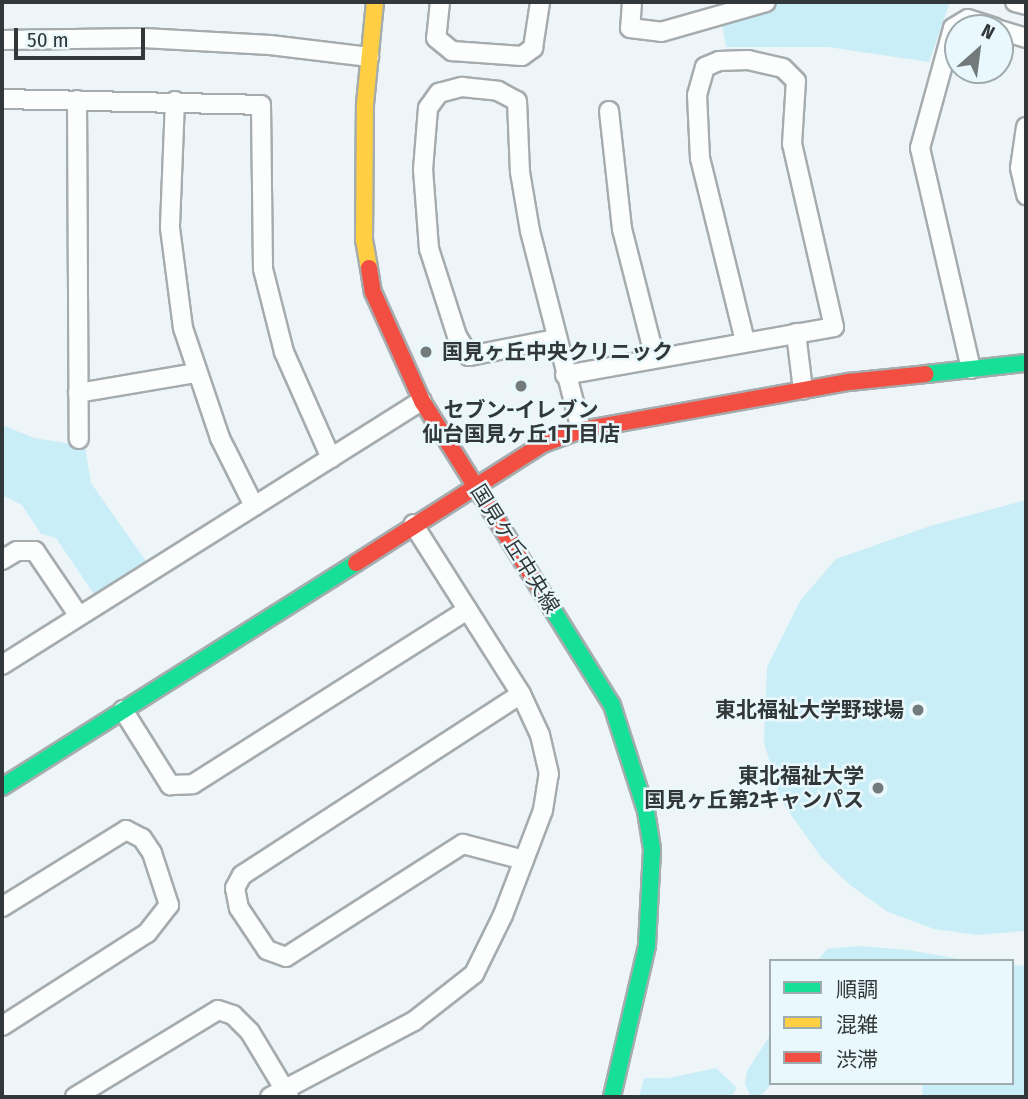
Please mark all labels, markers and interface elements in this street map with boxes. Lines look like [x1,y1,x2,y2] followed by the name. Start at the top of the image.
[18,14,149,58] scale bar
[944,14,1014,84] north arrow
[978,19,999,45] text: N
[27,27,69,53] text: 50 m
[442,339,673,365] place label: 国見ヶ丘中央クリニック
[416,342,436,362] marker: 国見ヶ丘中央クリニック
[513,378,529,394] marker: セブン-イレブン 仙台国見ヶ丘1丁目店
[422,397,620,447] place label: セブン-イレブン 仙台国見ヶ丘1丁目店
[465,480,565,618] street label: 国見ケ丘中央線
[715,697,904,723] place label: 東北福祉大学野球場
[910,702,926,718] marker: 東北福祉大学野球場
[644,763,864,813] place label: 東北福祉大学 国見ヶ丘第2キャンパス
[870,780,886,796] marker: 東北福祉大学 国見ヶ丘第2キャンパス
[769,959,1014,1085] legend
[836,977,878,1003] text: 順調
[836,1012,878,1038] text: 混雑
[836,1047,878,1073] text: 渋滞

